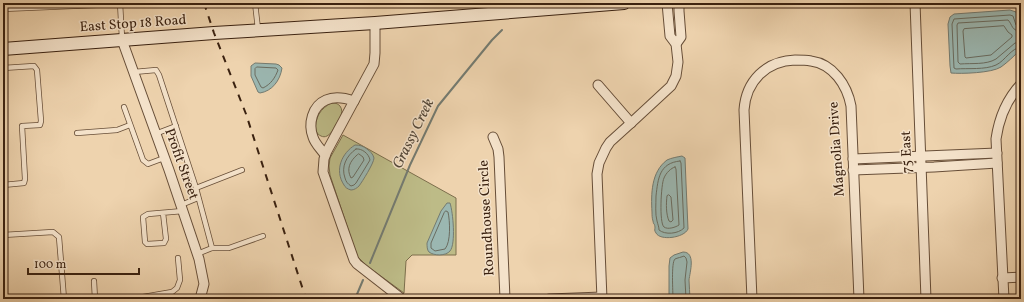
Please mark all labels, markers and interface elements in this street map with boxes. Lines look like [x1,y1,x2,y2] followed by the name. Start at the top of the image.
[79,11,187,37] street label: East Stop 18 Road
[388,95,440,173] water label: Grassy Creek
[824,100,850,197] street label: Magnolia Drive
[159,126,203,202] street label: Profit Street
[897,130,917,174] street label: 75 East
[474,159,500,276] street label: Roundhouse Circle
[28,250,139,276] scale bar
[34,257,67,273] text: 100 m

